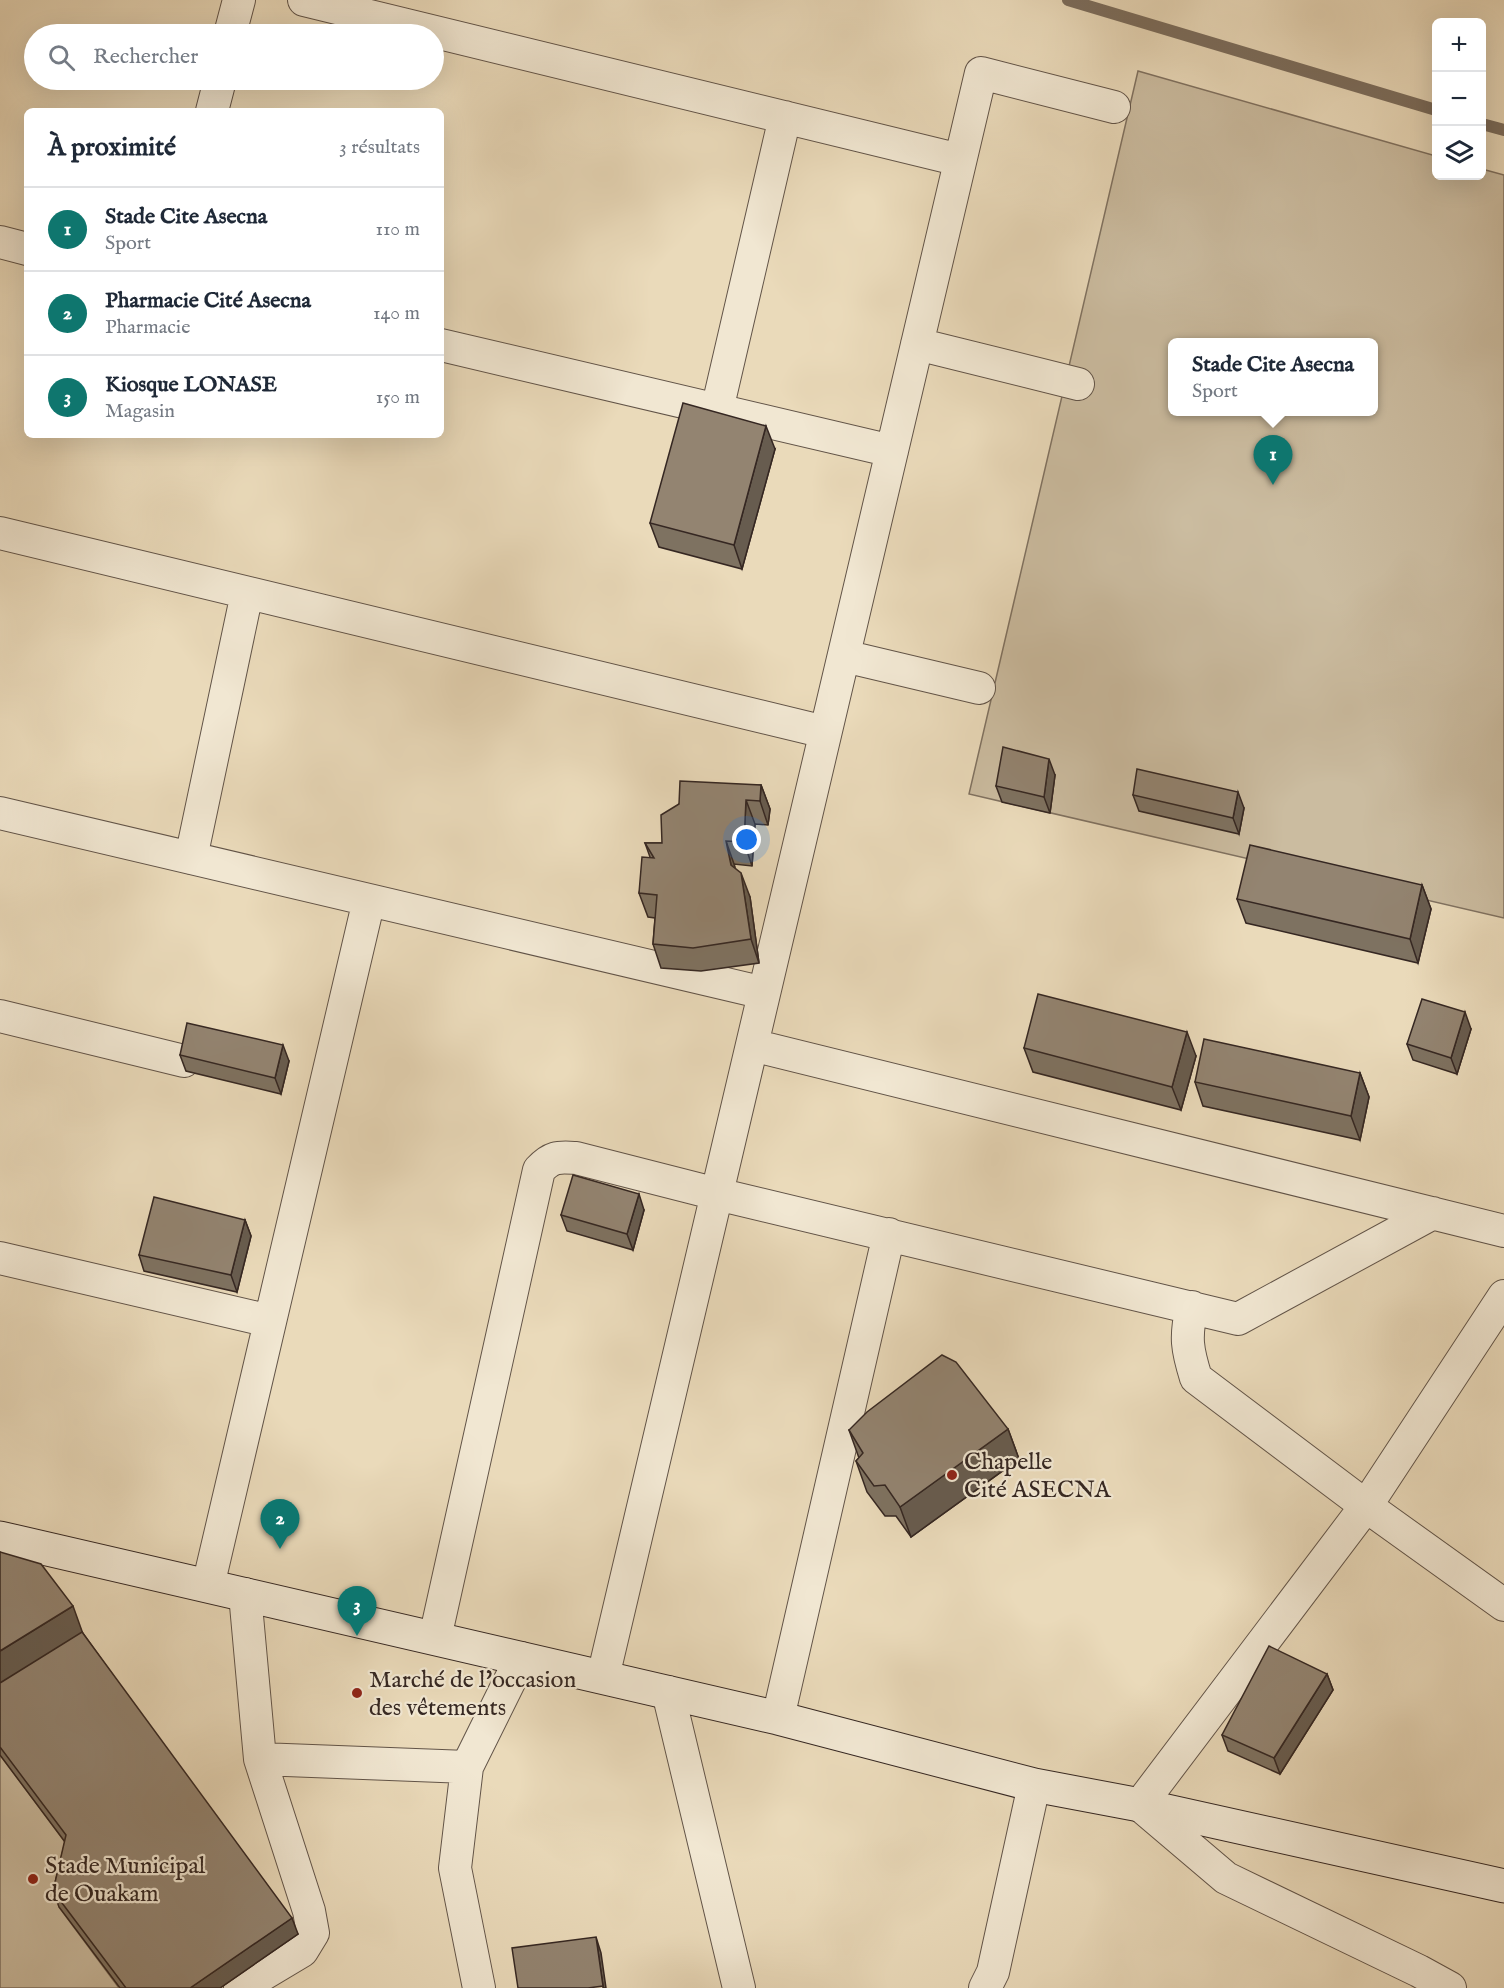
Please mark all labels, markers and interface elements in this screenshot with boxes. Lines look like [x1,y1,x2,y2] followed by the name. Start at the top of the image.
[1432,18,1486,180] map controls
[1432,18,1486,72] button: +
[24,24,444,90] search box
[45,41,78,74] icon: search
[93,43,198,71] text: Rechercher
[1432,72,1486,126] button: −
[1432,126,1486,180] button: layers
[48,131,176,164] text: À proximité
[339,135,420,160] text: 3 résultats
[105,203,267,231] text: Stade Cite Asecna
[64,217,71,242] text: 1
[376,217,420,242] text: 110 m
[105,231,151,256] text: Sport
[105,287,311,315] text: Pharmacie Cité Asecna
[63,301,72,326] text: 2
[373,301,420,326] text: 140 m
[105,315,190,340] text: Pharmacie
[1168,338,1378,416] popup
[1192,351,1354,379] text: Stade Cite Asecna
[105,371,277,399] text: Kiosque LONASE
[1192,379,1238,404] text: Sport
[64,385,71,410] text: 3
[376,385,420,410] text: 150 m
[105,399,175,424] text: Magasin
[1254,436,1292,485] pin: 1
[732,825,761,854] your location
[964,1447,1111,1506] place label: Chapelle Cité ASECNA
[945,1468,959,1482] marker: Chapelle Cité ASECNA
[260,1500,300,1549] pin: 2
[338,1586,376,1636] pin: 3
[369,1665,576,1724] place label: Marché de l'occasion des vêtements
[350,1686,364,1700] marker: Marché de l'occasion des vêtements
[45,1851,206,1910] place label: Stade Municipal de Ouakam
[26,1872,40,1886] marker: Stade Municipal de Ouakam

